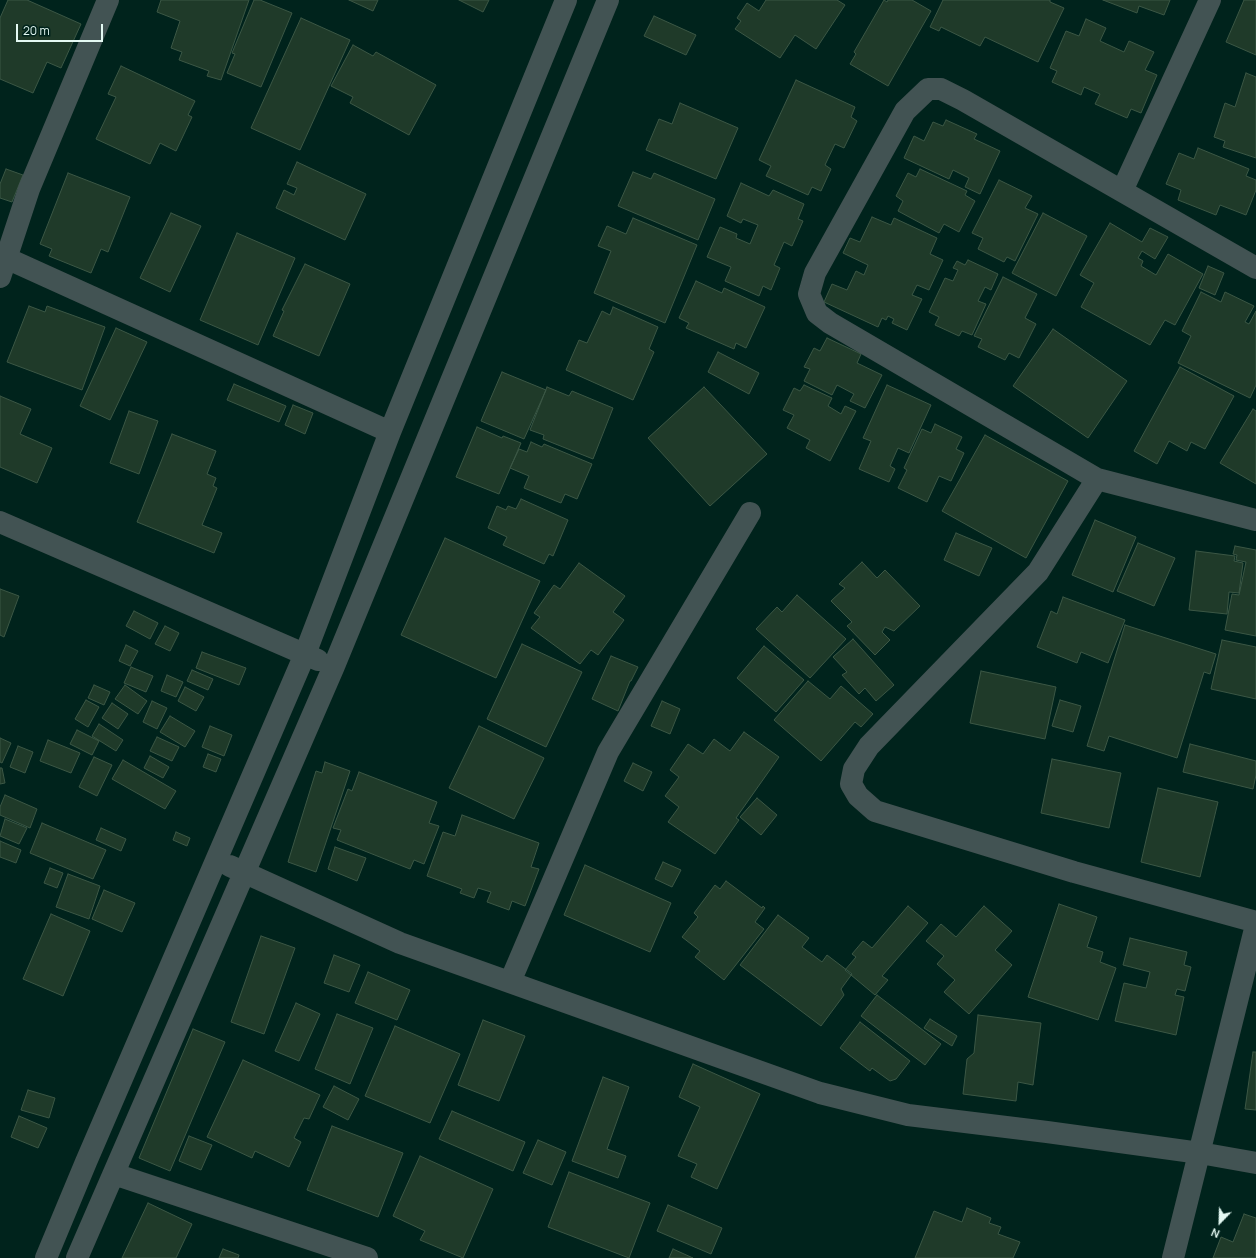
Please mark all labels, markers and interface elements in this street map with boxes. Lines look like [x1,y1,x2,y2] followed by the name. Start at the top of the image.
[18,16,105,42] scale bar
[23,22,50,39] text: 20 m
[1200,1202,1240,1242] north arrow
[1209,1225,1222,1242] text: N

